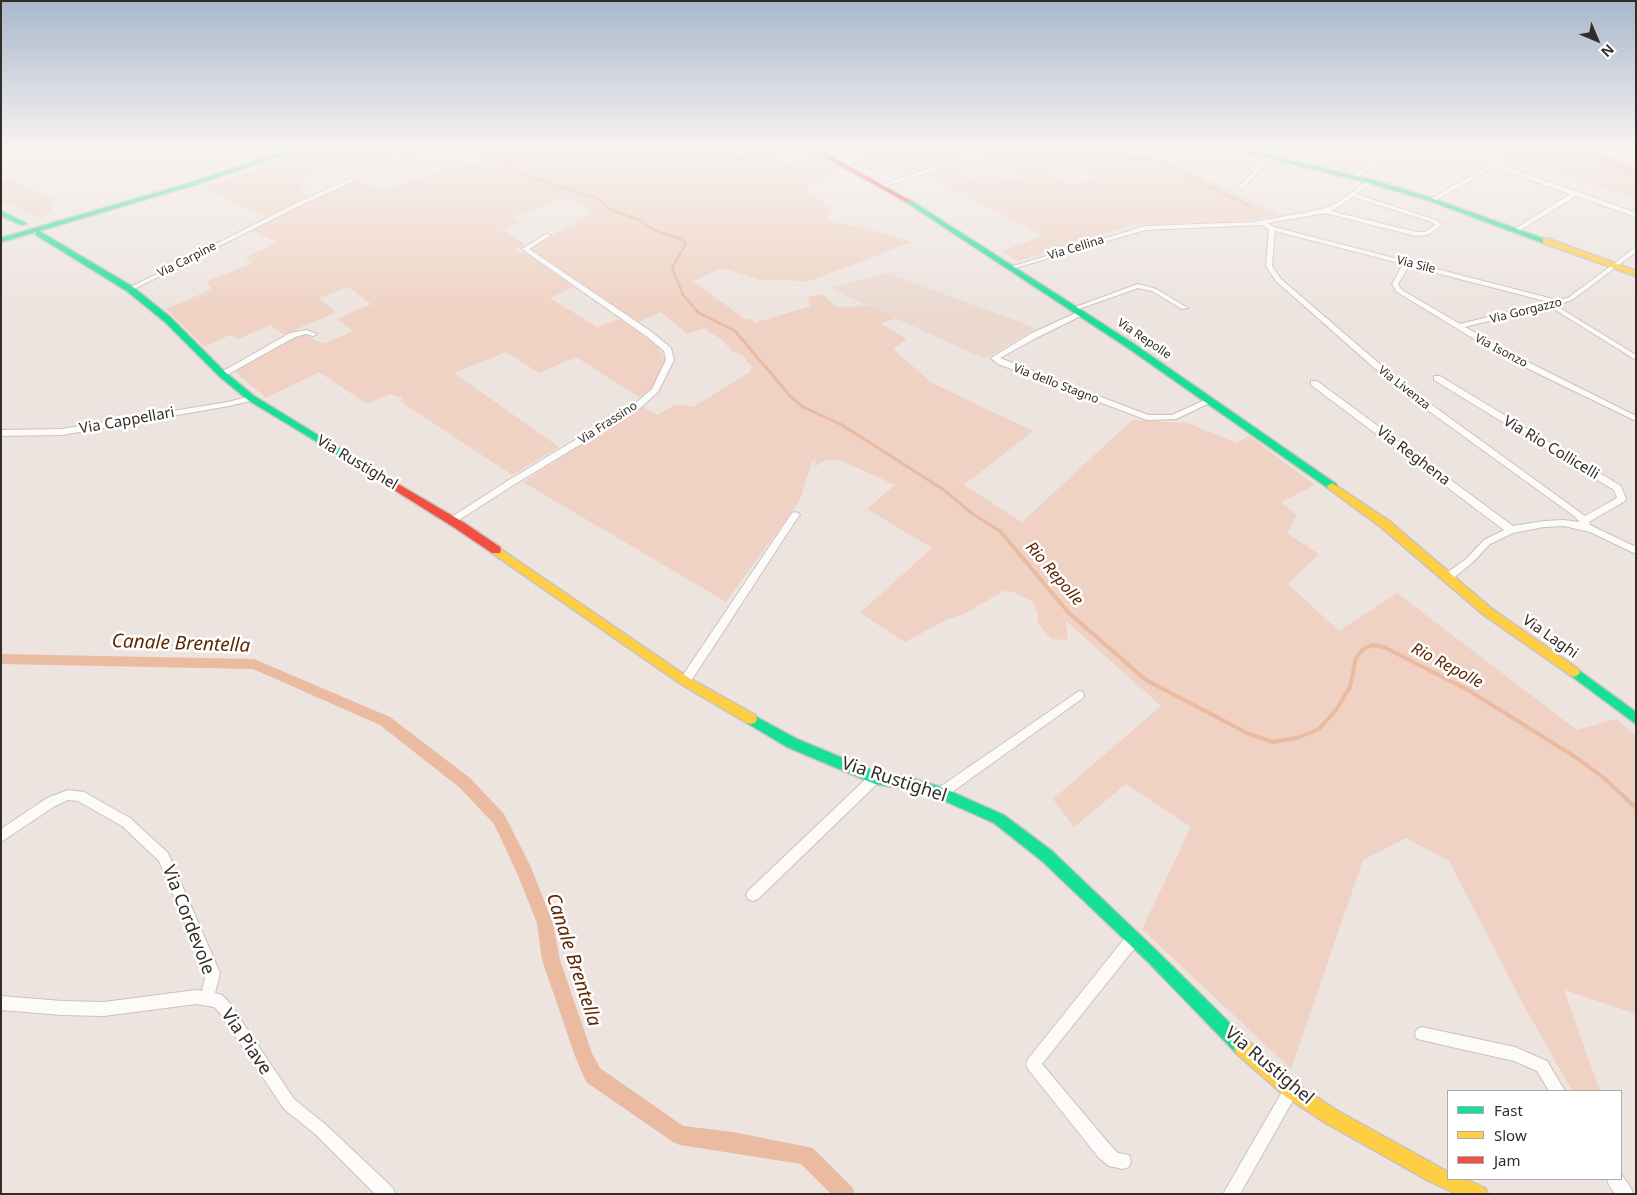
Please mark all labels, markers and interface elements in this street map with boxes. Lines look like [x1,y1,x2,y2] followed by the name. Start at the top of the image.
[1572,15,1622,65] north arrow
[1597,40,1619,62] text: N
[1046,233,1106,263] street label: Via Cellina
[155,239,219,281] street label: Via Carpine
[1395,253,1437,277] street label: Via Sile
[1489,295,1563,327] street label: Via Gorgazzo
[1114,316,1174,362] street label: Via Repolle
[1472,331,1530,371] street label: Via Isonzo
[1011,361,1101,407] street label: Via dello Stagno
[1375,363,1433,413] street label: Via Livenza
[576,399,640,447] street label: Via Frassino
[78,404,176,438] street label: Via Cappellari
[1500,412,1602,484] street label: Via Rio Collicelli
[1373,422,1453,490] street label: Via Reghena
[313,432,401,494] street label: Via Rustighel
[1021,538,1087,610] water label: Rio Repolle
[1519,611,1581,663] street label: Via Laghi
[111,630,251,658] water label: Canale Brentella
[1408,639,1486,693] water label: Rio Repolle
[839,753,949,807] street label: Via Rustighel
[157,862,219,978] street label: Via Cordevole
[541,891,605,1029] water label: Canale Brentella
[216,1005,276,1079] street label: Via Piave
[1220,1023,1318,1109] street label: Via Rustighel
[1447,1090,1622,1180] legend
[1494,1100,1523,1120] text: Fast
[1494,1125,1527,1145] text: Slow
[1494,1150,1521,1170] text: Jam

